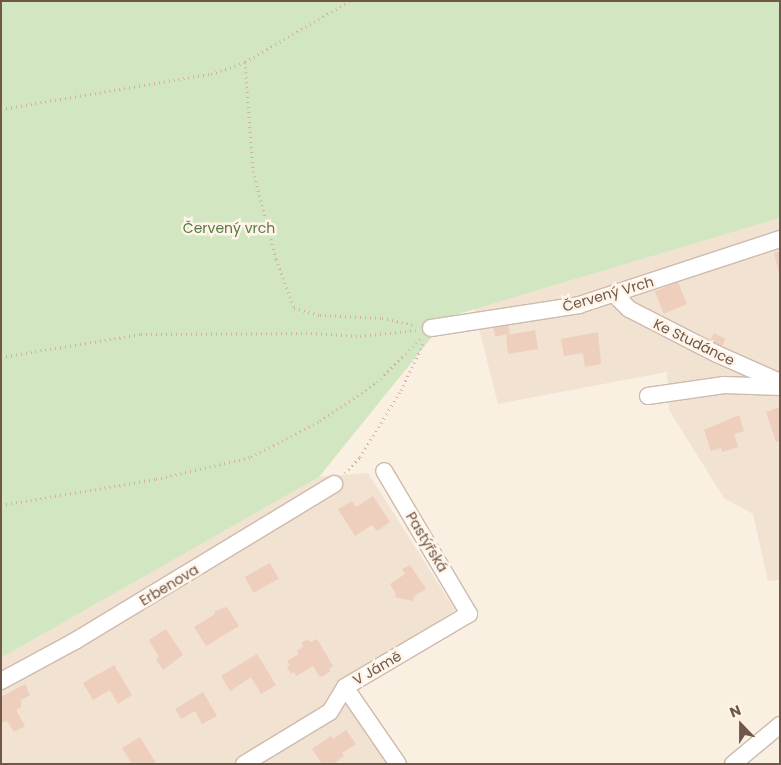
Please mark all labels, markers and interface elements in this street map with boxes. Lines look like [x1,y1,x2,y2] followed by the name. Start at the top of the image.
[183,220,275,236] park label: Červený vrch
[561,273,655,315] street label: Červený Vrch
[651,315,737,369] street label: Ke Studánce
[403,509,451,575] street label: Pastýřská
[136,561,202,609] street label: Erbenova
[350,647,404,689] street label: V Jámě
[716,700,766,750] north arrow
[727,700,744,722] text: N

